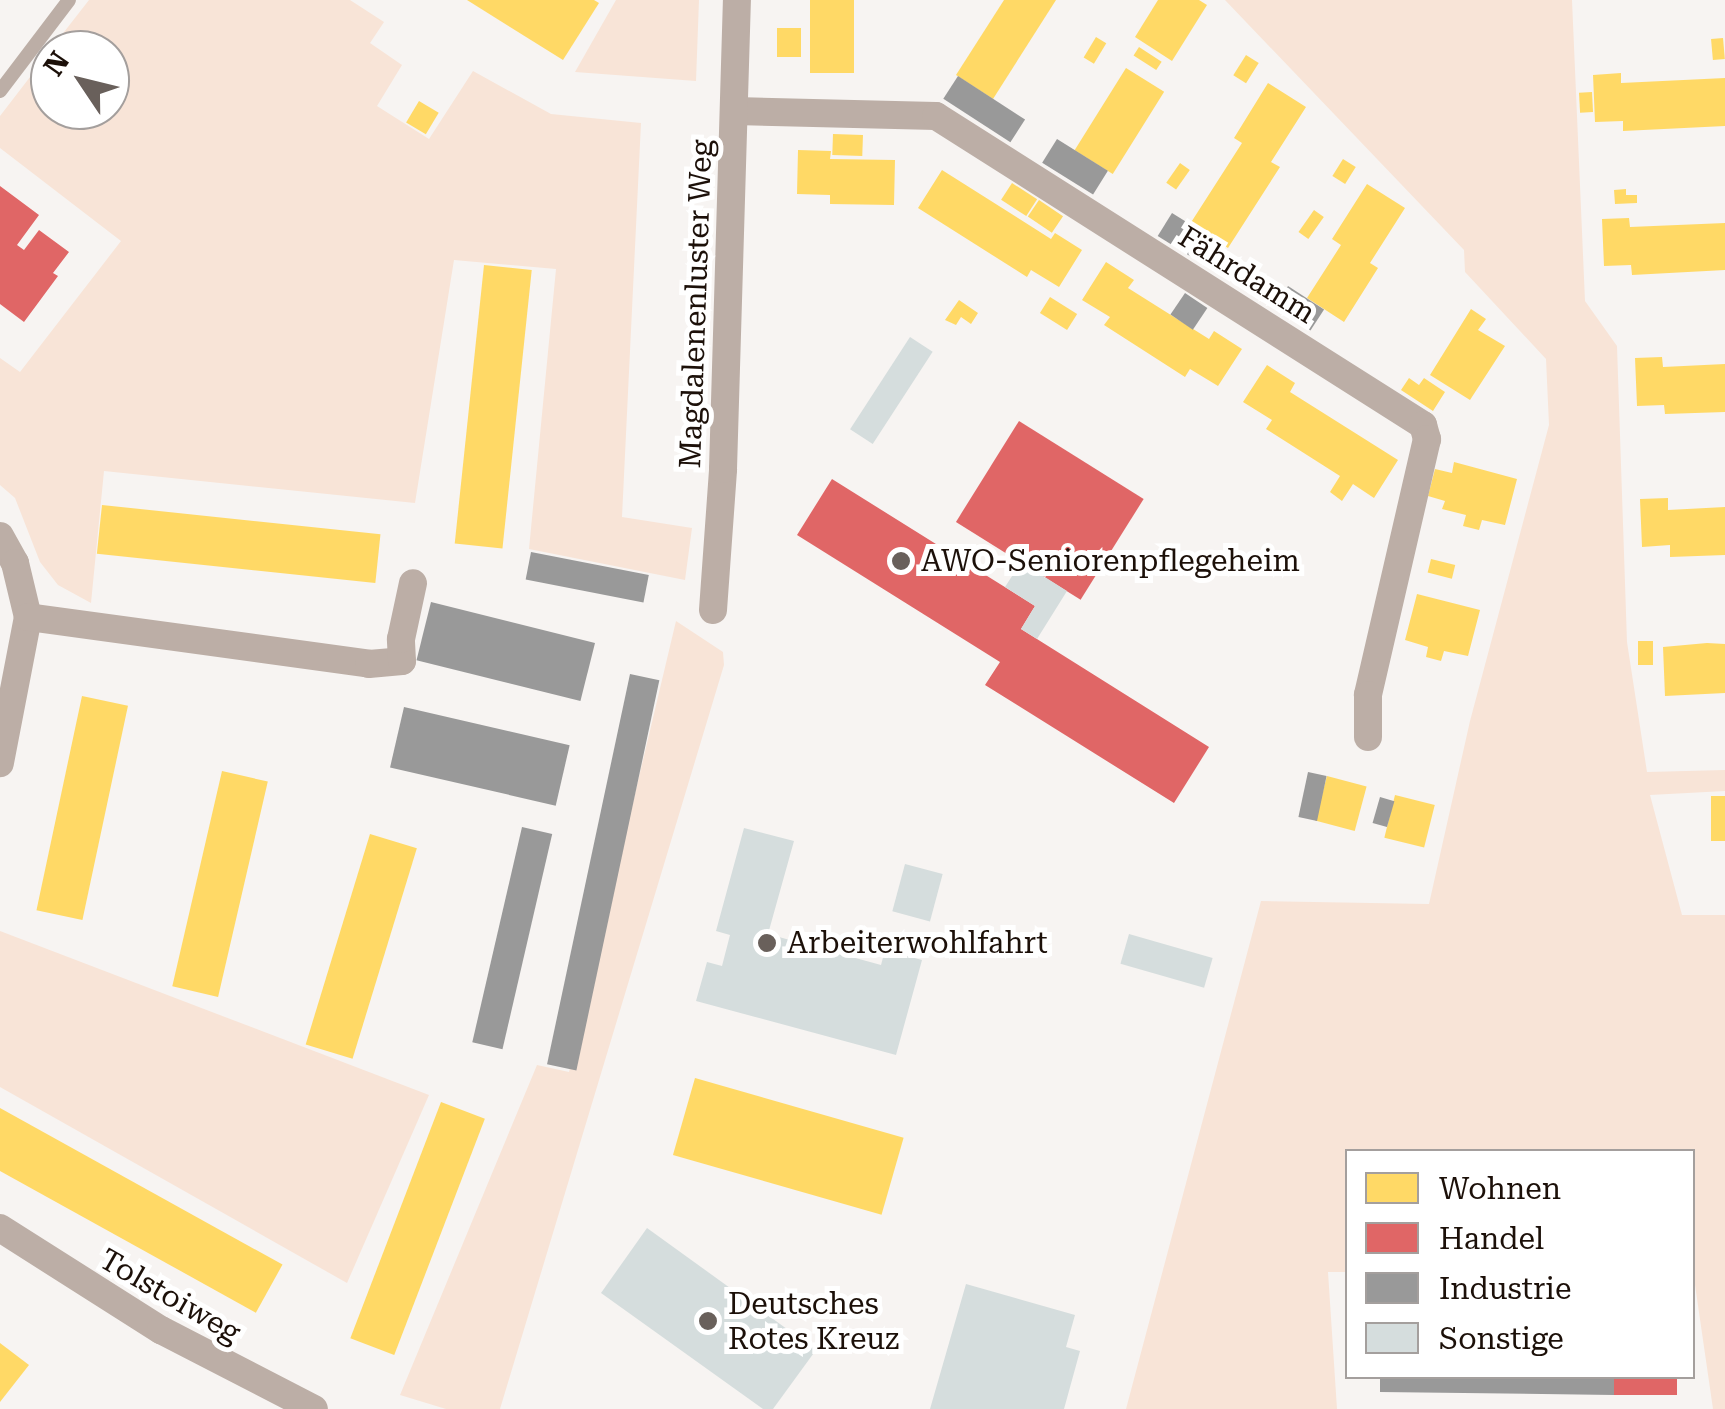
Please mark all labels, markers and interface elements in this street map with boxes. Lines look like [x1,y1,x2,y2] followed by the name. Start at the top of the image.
[30,30,130,130] north arrow
[37,45,76,82] text: N
[672,139,720,469] street label: Magdalenenluster Weg
[1172,219,1322,331] street label: Fährdamm
[921,543,1300,579] place label: AWO-Seniorenpflegeheim
[890,550,912,572] marker: AWO-Seniorenpflegeheim
[787,925,1048,961] place label: Arbeiterwohlfahrt
[756,932,778,954] marker: Arbeiterwohlfahrt
[1345,1149,1695,1379] legend
[1439,1171,1561,1206] text: Wohnen
[1439,1221,1544,1256] text: Handel
[93,1241,247,1351] street label: Tolstoiweg
[1439,1271,1571,1306] text: Industrie
[728,1286,899,1356] place label: Deutsches Rotes Kreuz
[697,1310,719,1332] marker: Deutsches Rotes Kreuz
[1439,1321,1564,1356] text: Sonstige

